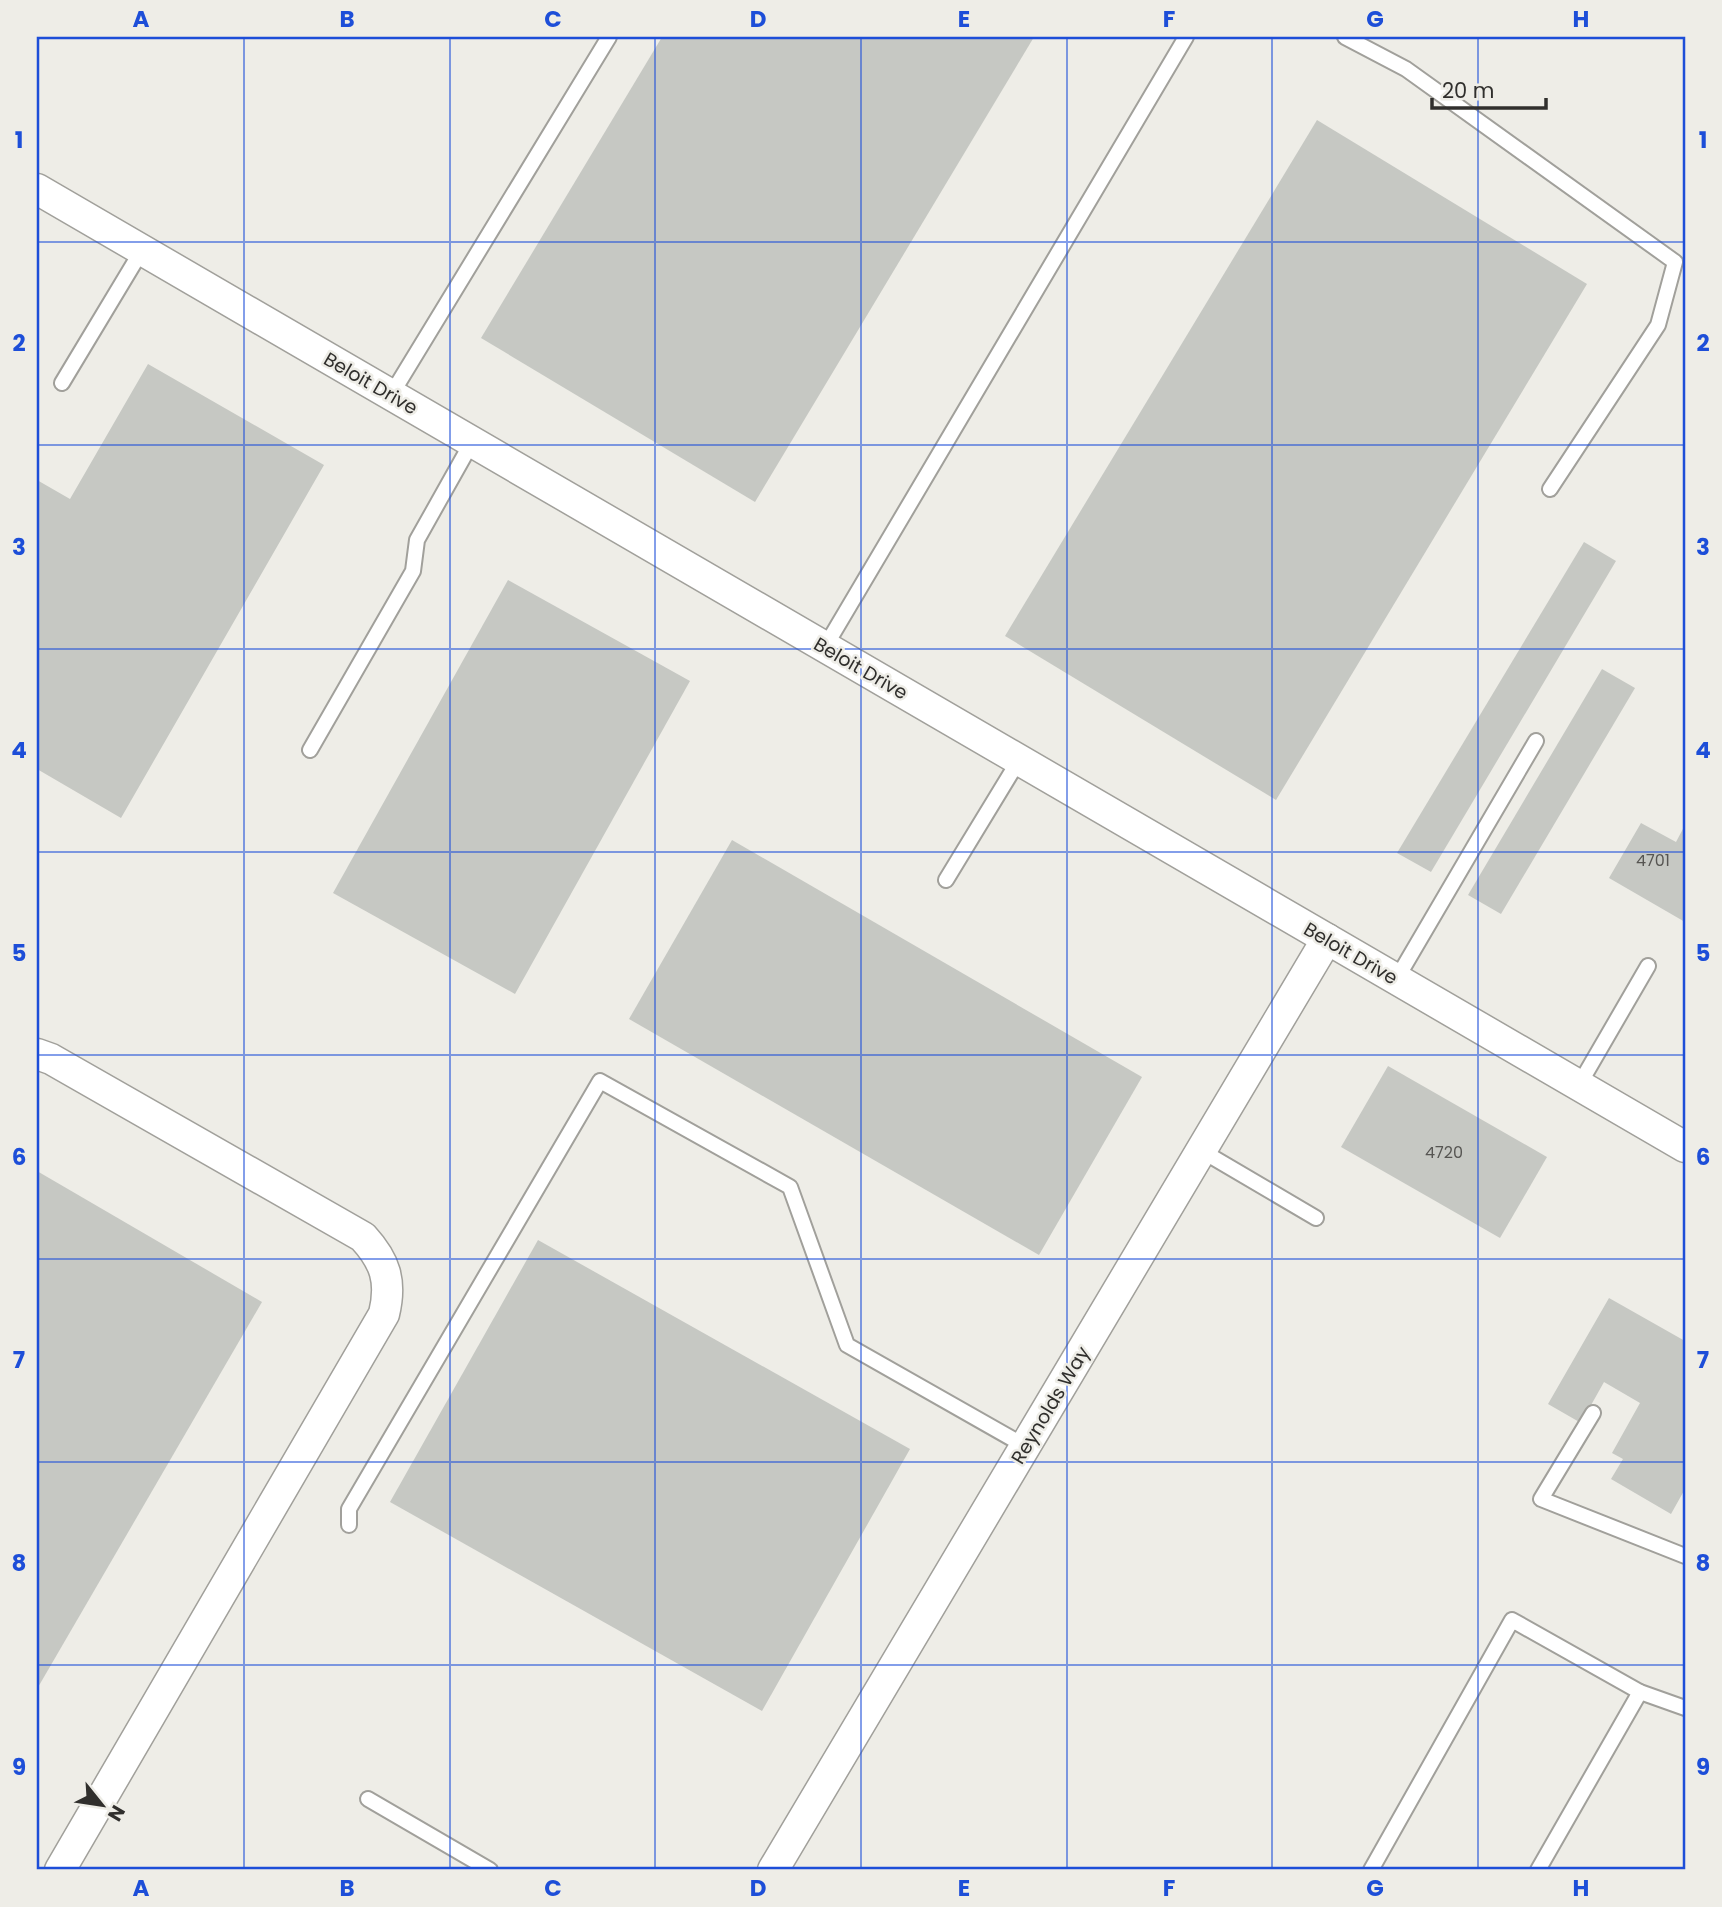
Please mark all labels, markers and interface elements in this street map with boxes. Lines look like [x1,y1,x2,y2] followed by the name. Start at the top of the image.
[133,3,150,35] text: A
[339,3,355,35] text: B
[544,3,562,35] text: C
[750,3,766,35] text: D
[958,3,970,35] text: E
[1163,3,1175,35] text: F
[1366,3,1384,35] text: G
[1573,3,1589,35] text: H
[1432,66,1545,110] scale bar
[1442,76,1495,105] text: 20 m
[15,124,23,156] text: 1
[1699,124,1707,156] text: 1
[12,327,26,359] text: 2
[1696,327,1710,359] text: 2
[319,346,423,421] street label: Beloit Drive
[12,531,26,563] text: 3
[1696,531,1710,563] text: 3
[809,631,913,706] street label: Beloit Drive
[11,734,27,766] text: 4
[1695,734,1711,766] text: 4
[1636,849,1670,872] house number: 4701
[1299,916,1403,991] street label: Beloit Drive
[12,937,26,969] text: 5
[1696,937,1710,969] text: 5
[12,1141,26,1173] text: 6
[1425,1141,1463,1164] house number: 4720
[1696,1141,1710,1173] text: 6
[1005,1341,1096,1469] street label: Reynolds Way
[13,1344,25,1376] text: 7
[1697,1344,1709,1376] text: 7
[12,1547,26,1579] text: 8
[1696,1547,1710,1579] text: 8
[12,1751,26,1783] text: 9
[1696,1751,1710,1783] text: 9
[66,1770,136,1840] north arrow
[101,1800,132,1826] text: N
[133,1872,150,1904] text: A
[339,1872,355,1904] text: B
[544,1872,562,1904] text: C
[750,1872,766,1904] text: D
[958,1872,970,1904] text: E
[1163,1872,1175,1904] text: F
[1366,1872,1384,1904] text: G
[1573,1872,1589,1904] text: H

